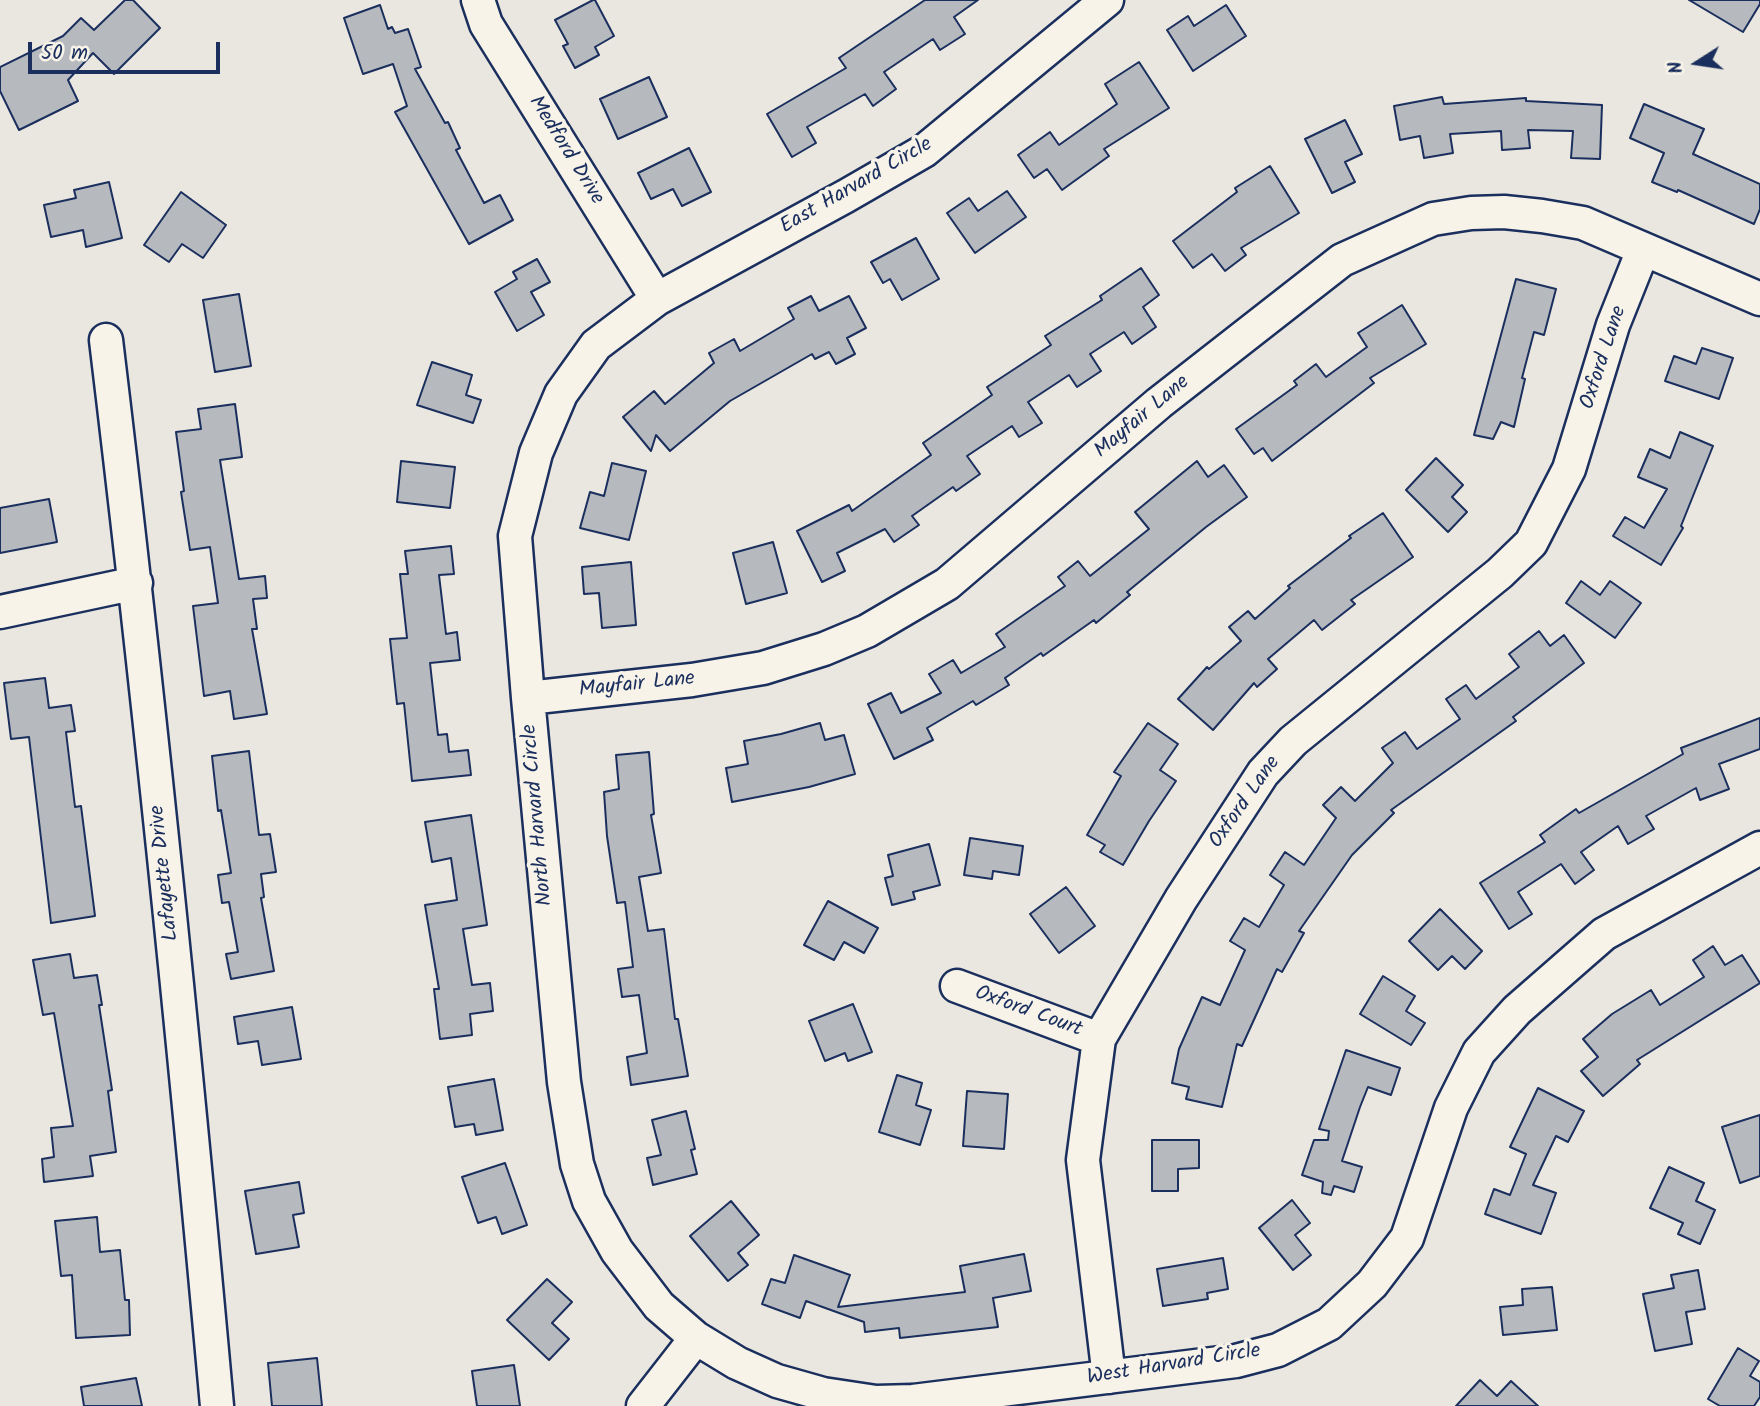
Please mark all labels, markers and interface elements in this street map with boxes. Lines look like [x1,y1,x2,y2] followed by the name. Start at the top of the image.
[32,28,224,72] scale bar
[1662,28,1732,98] north arrow
[41,37,88,70] text: 50 m
[1661,58,1692,76] text: N
[522,92,608,210] street label: Medford Drive
[776,133,938,241] street label: East Harvard Circle
[1576,303,1634,413] street label: Oxford Lane
[1090,371,1196,465] street label: Mayfair Lane
[578,667,696,705] street label: Mayfair Lane
[519,723,559,907] street label: North Harvard Circle
[1205,752,1287,854] street label: Oxford Lane
[146,804,186,942] street label: Lafayette Drive
[971,982,1085,1044] street label: Oxford Court
[1085,1340,1263,1392] street label: West Harvard Circle

